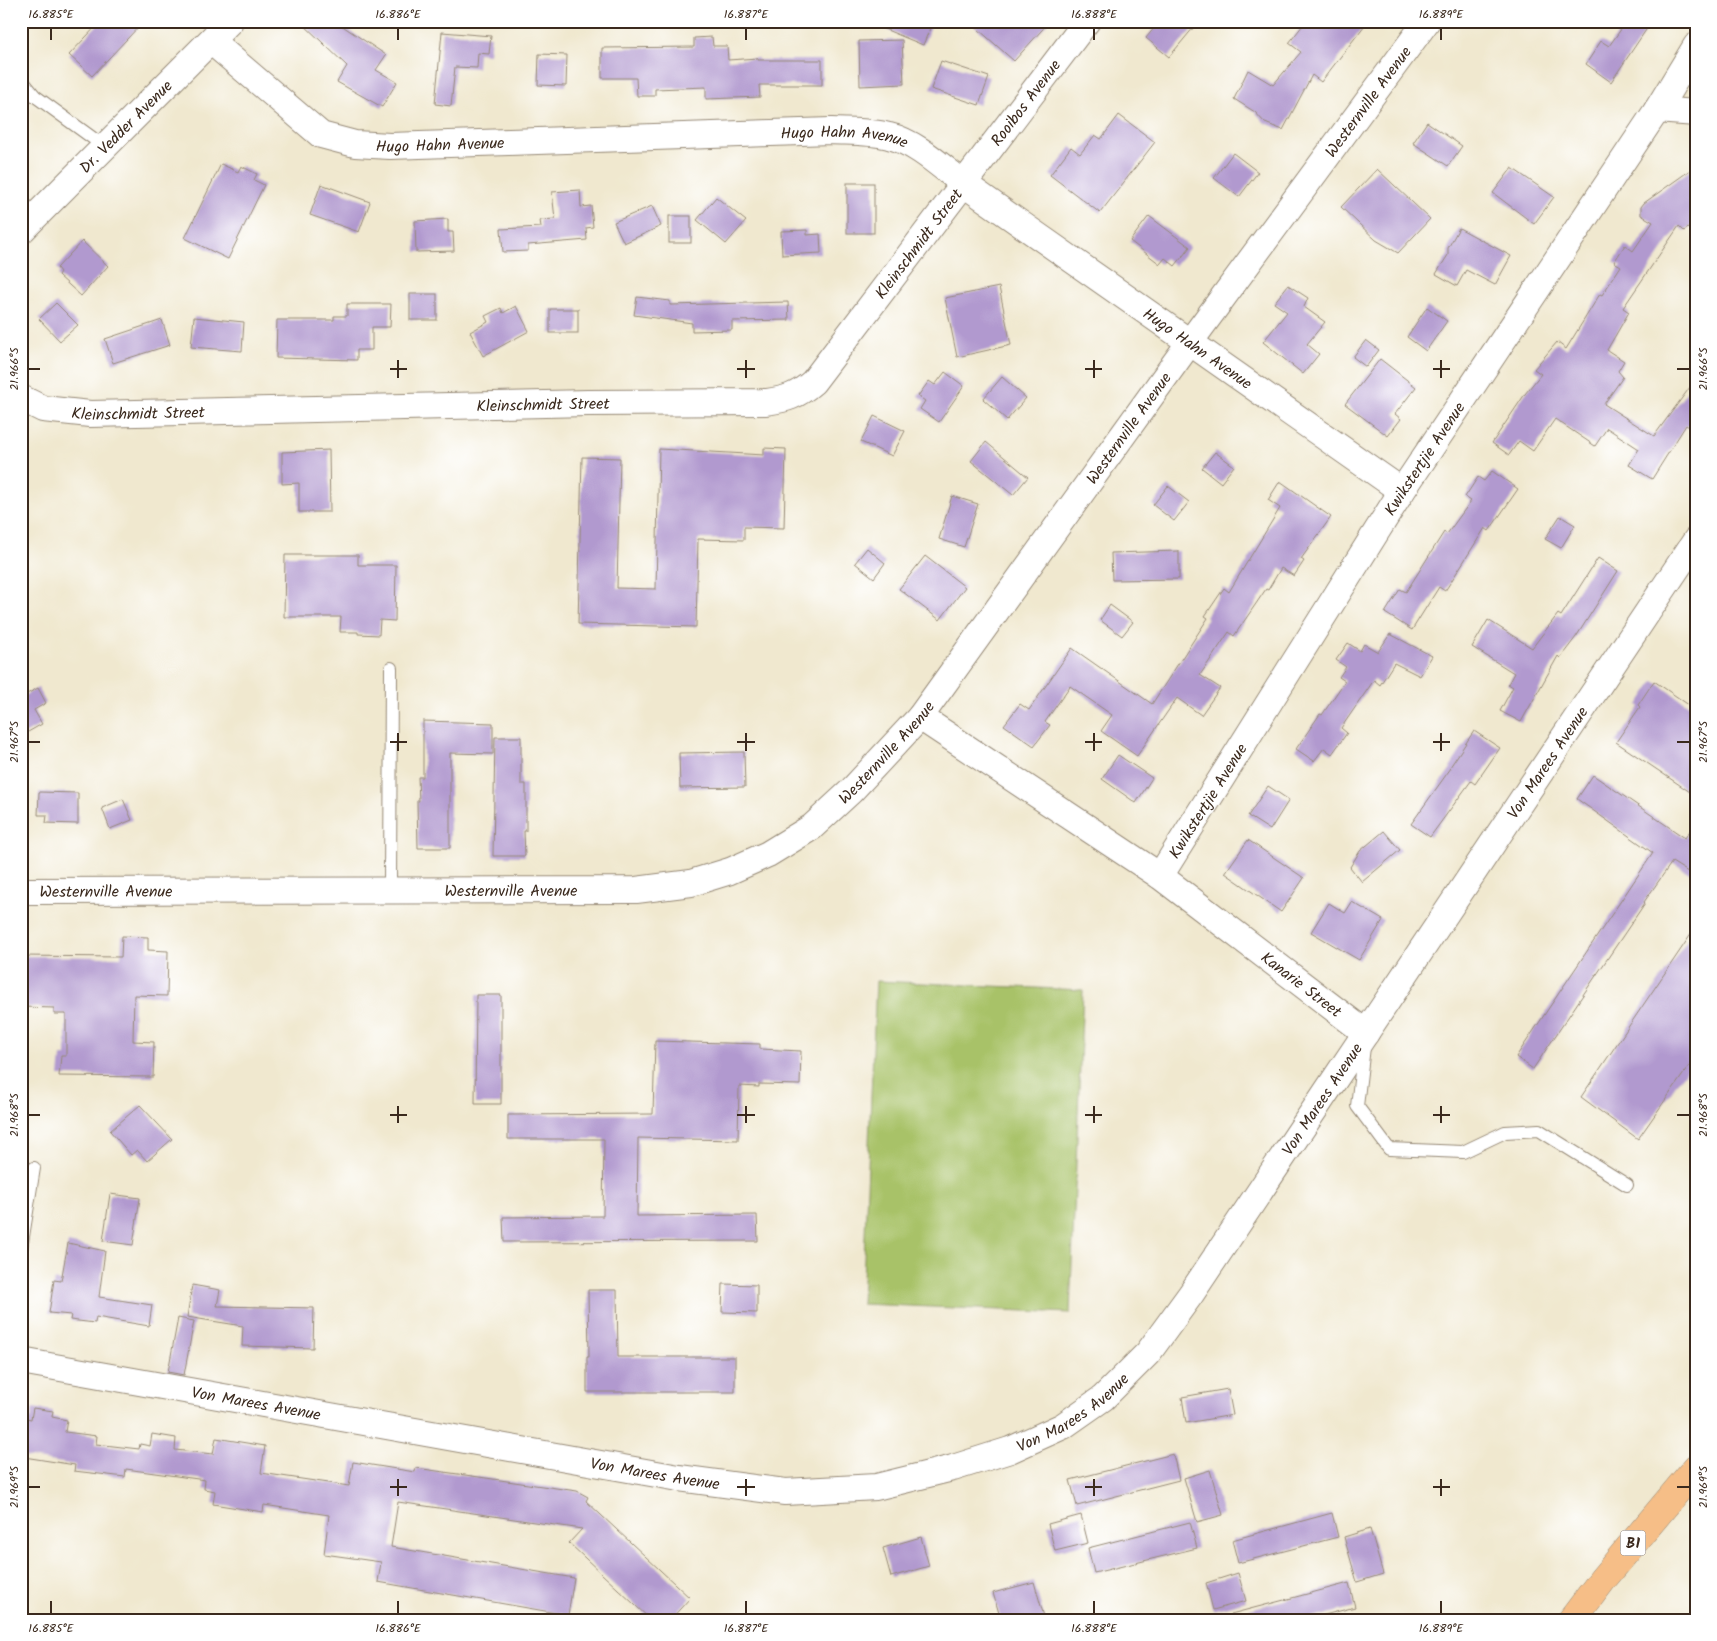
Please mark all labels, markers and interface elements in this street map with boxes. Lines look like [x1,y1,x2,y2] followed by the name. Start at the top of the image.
[28,5,75,24] text: 16.885°E
[375,5,422,24] text: 16.886°E
[724,5,769,24] text: 16.887°E
[1071,5,1118,24] text: 16.888°E
[1419,5,1464,24] text: 16.889°E
[1319,41,1418,163] street label: Westernville Avenue
[985,54,1068,152] street label: Rooibos Avenue
[74,75,179,180] street label: Dr. Vedder Avenue
[780,120,912,156] street label: Hugo Hahn Avenue
[375,131,505,160] street label: Hugo Hahn Avenue
[869,183,970,305] street label: Kleinschmidt Street
[1137,302,1257,396] street label: Hugo Hahn Avenue
[5,347,24,391] text: 21.966°S
[1694,347,1713,391] text: 21.966°S
[1080,368,1178,490] street label: Westernville Avenue
[476,392,611,419] street label: Kleinschmidt Street
[1378,397,1472,521] street label: Kwikstertjie Avenue
[70,400,206,428] street label: Kleinschmidt Street
[833,696,942,811] street label: Westernville Avenue
[1502,702,1595,825] street label: Von Marees Avenue
[5,720,24,763] text: 21.967°S
[1694,720,1713,763] text: 21.967°S
[1163,739,1254,864] street label: Kwikstertjie Avenue
[444,879,578,904] street label: Westernville Avenue
[39,880,173,905] street label: Westernville Avenue
[1255,946,1347,1025] street label: Kanarie Street
[1276,1038,1370,1161] street label: Von Marees Avenue
[5,1092,24,1137] text: 21.968°S
[1694,1092,1713,1137] text: 21.968°S
[1013,1368,1136,1459] street label: Von Marees Avenue
[189,1381,323,1428] street label: Von Marees Avenue
[588,1451,721,1497] street label: Von Marees Avenue
[5,1465,24,1508] text: 21.969°S
[1694,1465,1713,1508] text: 21.969°S
[1620,1530,1646,1556] road number: B1
[28,1619,75,1638] text: 16.885°E
[375,1619,422,1638] text: 16.886°E
[724,1619,769,1638] text: 16.887°E
[1071,1619,1118,1638] text: 16.888°E
[1419,1619,1464,1638] text: 16.889°E

